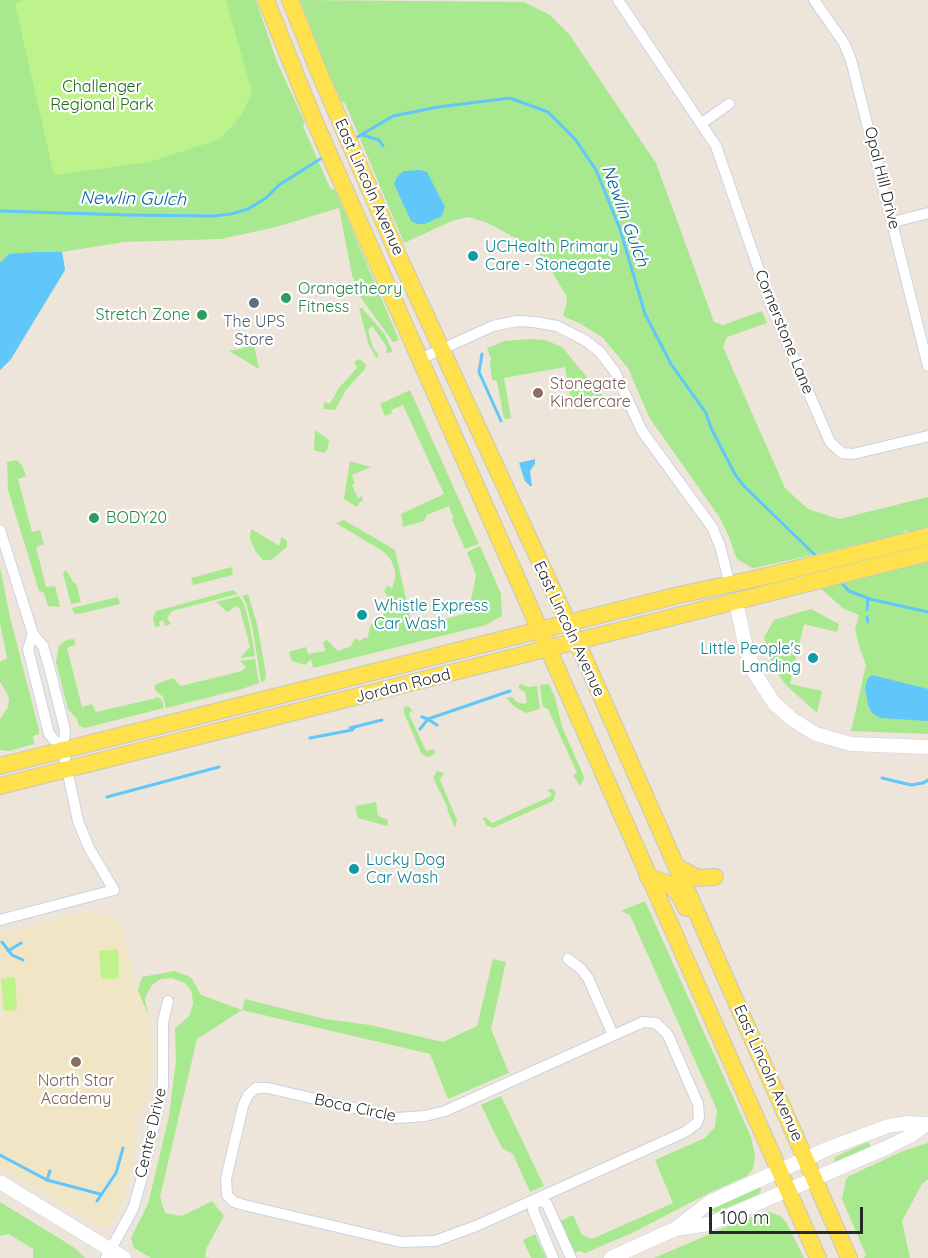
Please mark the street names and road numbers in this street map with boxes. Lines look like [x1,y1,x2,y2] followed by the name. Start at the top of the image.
[330,116,408,258] street label: East Lincoln Avenue
[860,125,904,231] street label: Opal Hill Drive
[750,267,818,397] street label: Cornerstone Lane
[529,558,609,700] street label: East Lincoln Avenue
[353,665,453,707] street label: Jordan Road
[729,1002,807,1144] street label: East Lincoln Avenue
[131,1086,171,1180] street label: Centre Drive
[312,1090,398,1126] street label: Boca Circle

